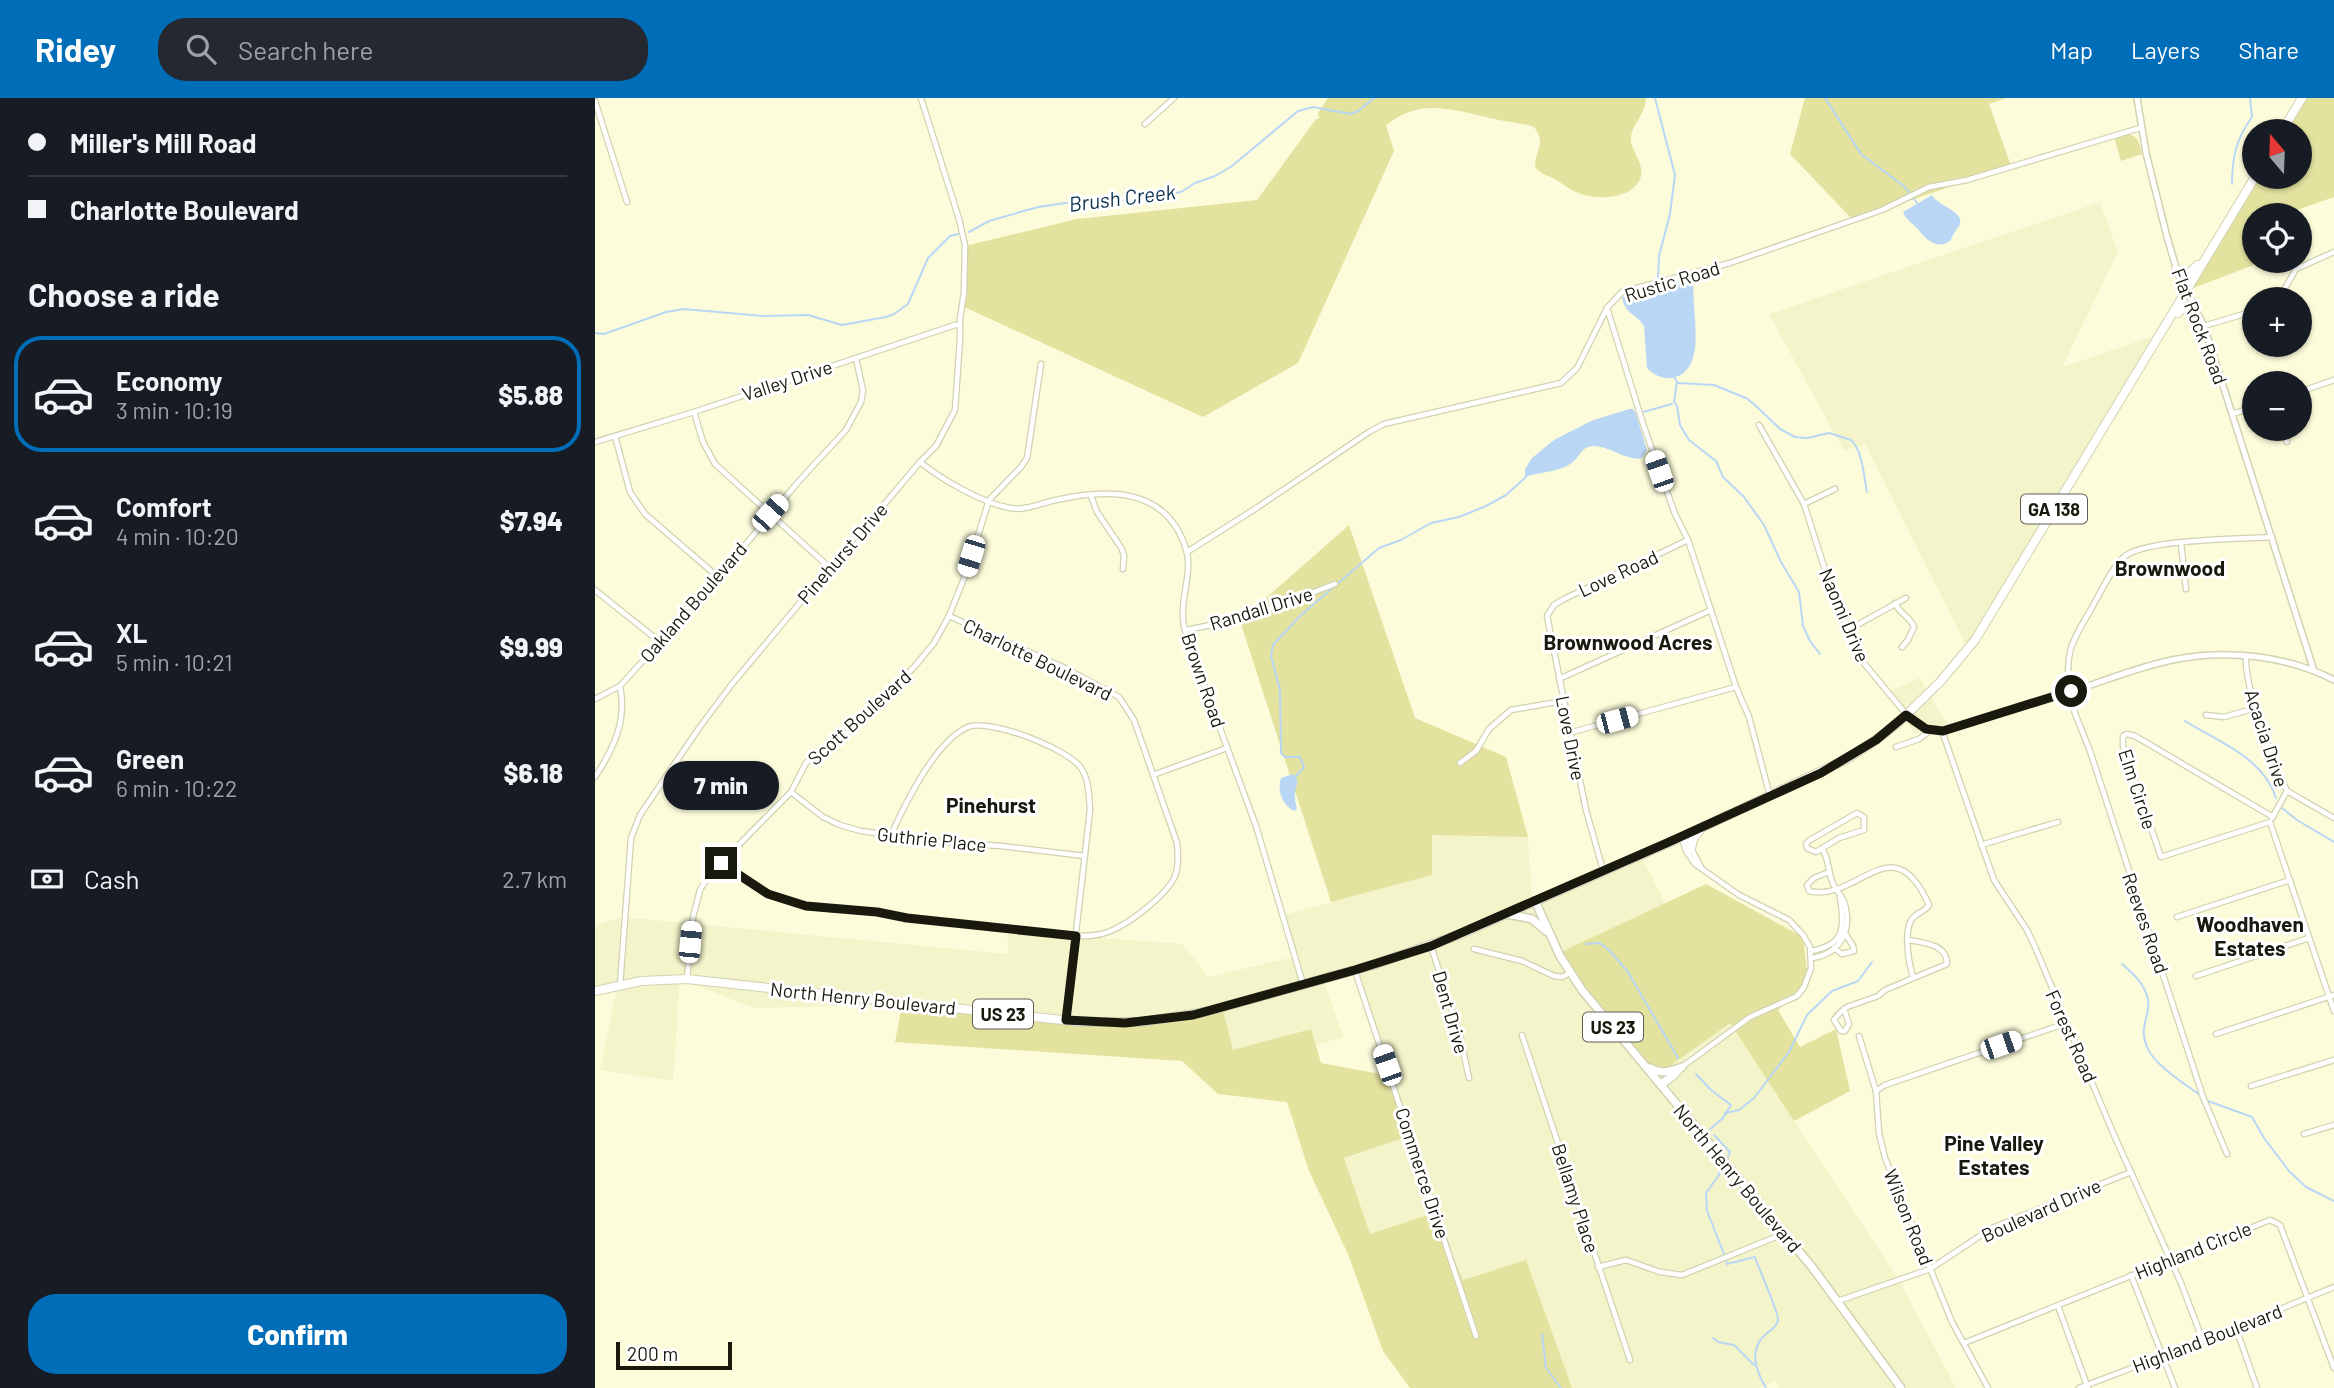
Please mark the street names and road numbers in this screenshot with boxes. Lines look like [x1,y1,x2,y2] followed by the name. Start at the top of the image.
[1622,256,1722,306] street label: Rustic Road
[2167,265,2233,387] street label: Flat Rock Road
[739,355,835,405] street label: Valley Drive
[2021,494,2087,524] road number: GA 138
[792,498,892,608] street label: Pinehurst Drive
[635,537,751,667] street label: Oakland Boulevard
[1574,545,1662,601] street label: Love Road
[1815,565,1875,665] street label: Naomi Drive
[1207,581,1315,635] street label: Randall Drive
[960,613,1116,705] street label: Charlotte Boulevard
[1177,630,1231,730] street label: Brown Road
[803,665,915,769] street label: Scott Boulevard
[2240,686,2294,790] street label: Acacia Drive
[1552,694,1590,782] street label: Love Drive
[2114,746,2162,832] street label: Elm Circle
[876,822,988,856] street label: Guthrie Place
[2118,870,2174,976] street label: Reeves Road
[1428,968,1474,1056] street label: Dent Drive
[769,977,957,1019] street label: North Henry Boulevard
[2041,986,2103,1086] street label: Forest Road
[973,1000,1033,1029] road number: US 23
[1583,1012,1643,1042] road number: US 23
[1669,1099,1807,1257] street label: North Henry Boulevard
[1391,1105,1455,1241] street label: Commerce Drive
[1547,1140,1605,1256] street label: Bellamy Place
[1879,1166,1939,1268] street label: Wilson Road
[1978,1173,2104,1247] street label: Boulevard Drive
[2131,1216,2255,1284] street label: Highland Circle
[2129,1299,2285,1377] street label: Highland Boulevard

